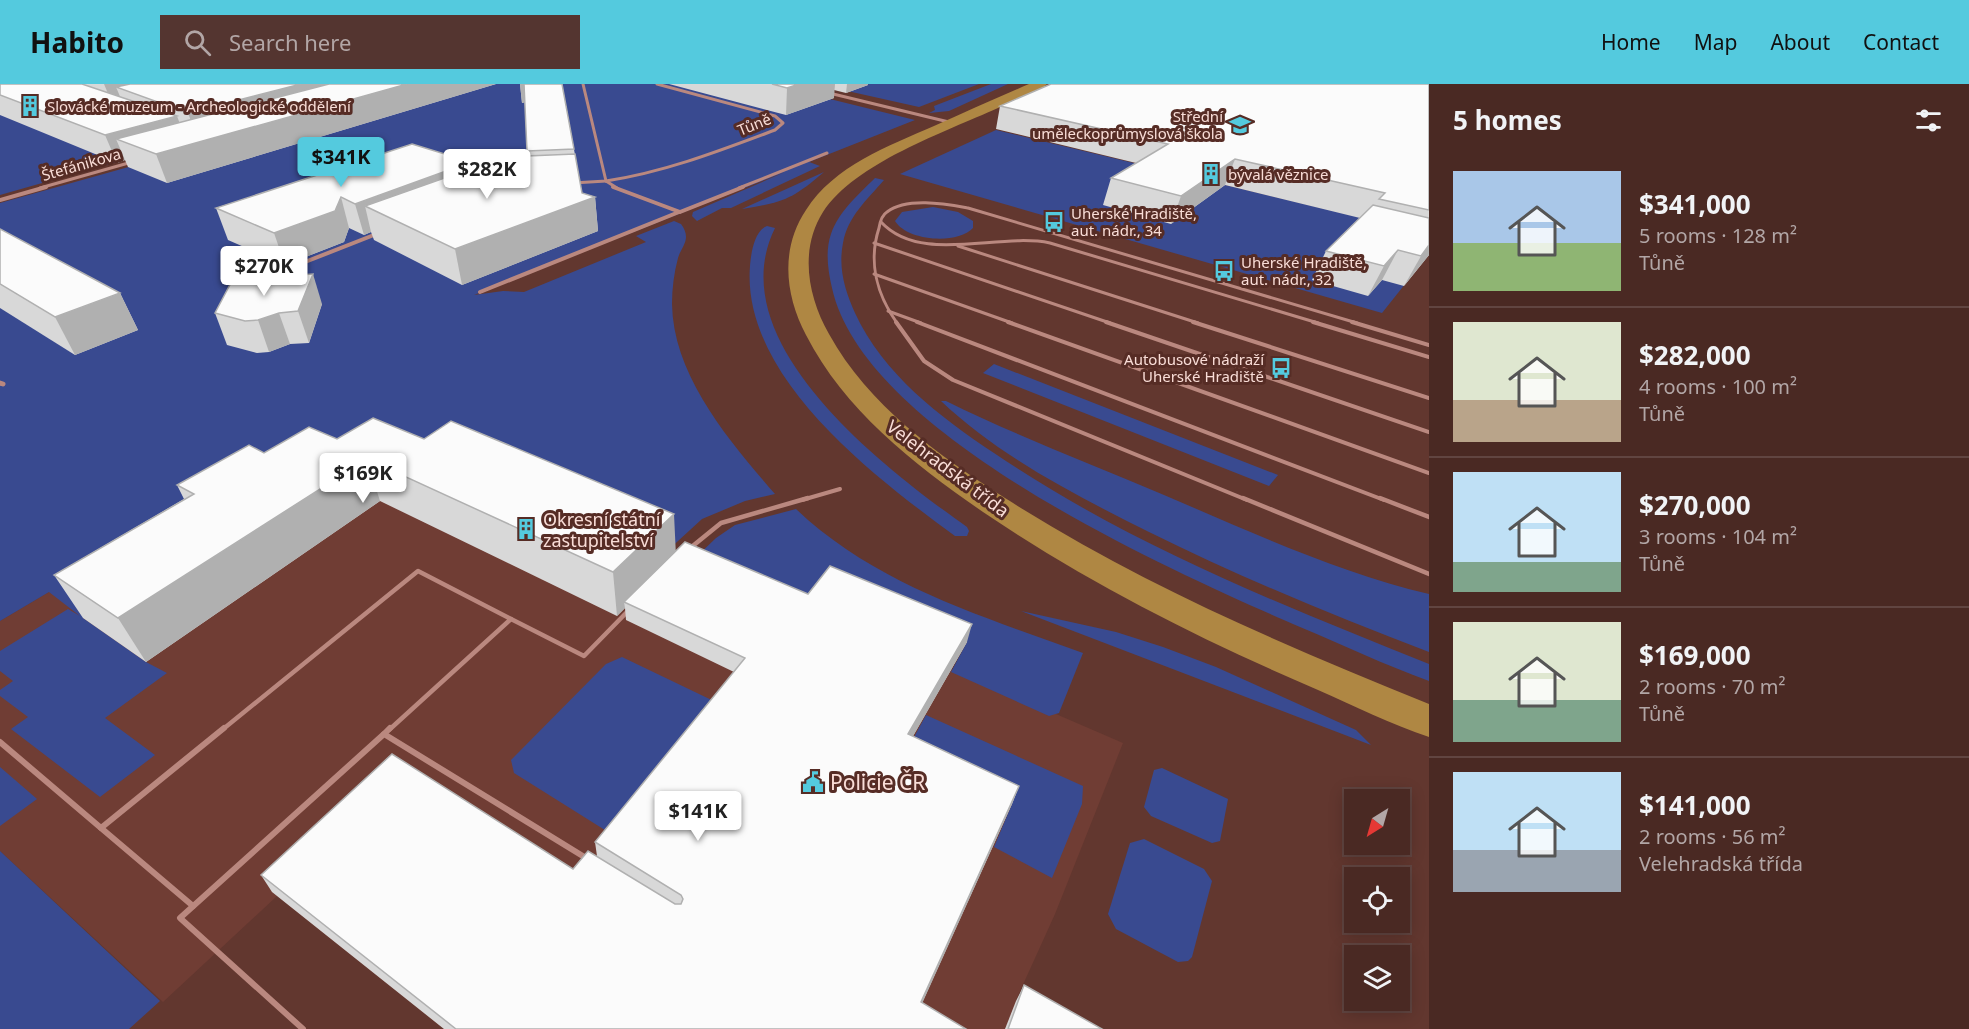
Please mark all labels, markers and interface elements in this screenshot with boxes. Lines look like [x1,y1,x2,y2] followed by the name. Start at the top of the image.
[160,15,580,69] search box
[30,23,124,61] text: Habito
[181,26,214,59] icon: search
[229,27,351,57] text: Search here
[1601,28,1661,56] text: Home
[1694,28,1737,56] text: Map
[1770,28,1830,56] text: About
[1863,28,1939,56] text: Contact
[18,94,42,118] building icon: Slovácké muzeum - Archeologické oddělení
[47,96,352,116] place label: Slovácké muzeum - Archeologické oddělení
[1453,102,1562,138] text: 5 homes
[1912,104,1945,137] icon: filters
[1032,106,1224,143] place label: Střední uměleckoprůmyslová škola
[734,108,774,140] street label: Tůně
[1228,113,1252,137] school or university icon: Střední uměleckoprůmyslová škola
[299,137,383,188] pin: $341K
[39,143,123,185] street label: Štefánikova
[311,143,371,170] text: $341K
[445,149,529,200] pin: $282K
[457,155,517,182] text: $282K
[1199,162,1223,186] building icon: bývalá věznice
[1228,164,1329,184] place label: bývalá věznice
[1639,186,1751,222] text: $341,000
[1501,195,1573,267] icon: home
[1071,203,1197,240] place label: Uherské Hradiště, aut. nádr., 34
[1042,210,1066,234] bus stop icon: Uherské Hradiště, aut. nádr., 34
[1639,222,1797,249] text: 5 rooms · 128 m²
[222,246,306,297] pin: $270K
[1639,249,1685,276] text: Tůně
[234,252,294,279] text: $270K
[1241,252,1367,289] place label: Uherské Hradiště, aut. nádr., 32
[1212,259,1236,283] bus stop icon: Uherské Hradiště, aut. nádr., 32
[1639,337,1751,373] text: $282,000
[1501,346,1573,418] icon: home
[1124,349,1265,386] place label: Autobusové nádraží Uherské Hradiště
[1269,356,1293,380] bus stop icon: Autobusové nádraží Uherské Hradiště
[1639,373,1797,400] text: 4 rooms · 100 m²
[1639,400,1685,427] text: Tůně
[882,414,1014,522] street label: Velehradská třída
[321,453,405,504] pin: $169K
[333,459,393,486] text: $169K
[1639,487,1751,523] text: $270,000
[1501,496,1573,568] icon: home
[543,507,661,552] place label: Okresní státní zastupitelství
[514,517,538,541] building icon: Okresní státní zastupitelství
[1639,523,1797,550] text: 3 rooms · 104 m²
[1639,550,1685,577] text: Tůně
[1639,637,1751,673] text: $169,000
[1501,646,1573,718] icon: home
[1639,673,1786,700] text: 2 rooms · 70 m²
[1639,700,1685,727] text: Tůně
[830,768,925,796] place label: Policie ČR
[801,770,825,794] public building icon: Policie ČR
[1639,787,1751,823] text: $141,000
[1344,789,1410,855] north arrow
[1344,789,1410,1011] map controls
[656,791,740,842] pin: $141K
[1501,796,1573,868] icon: home
[668,797,728,824] text: $141K
[1639,823,1786,850] text: 2 rooms · 56 m²
[1639,850,1803,877] text: Velehradská třída
[1344,867,1410,933] button: locate
[1344,945,1410,1011] button: layers

